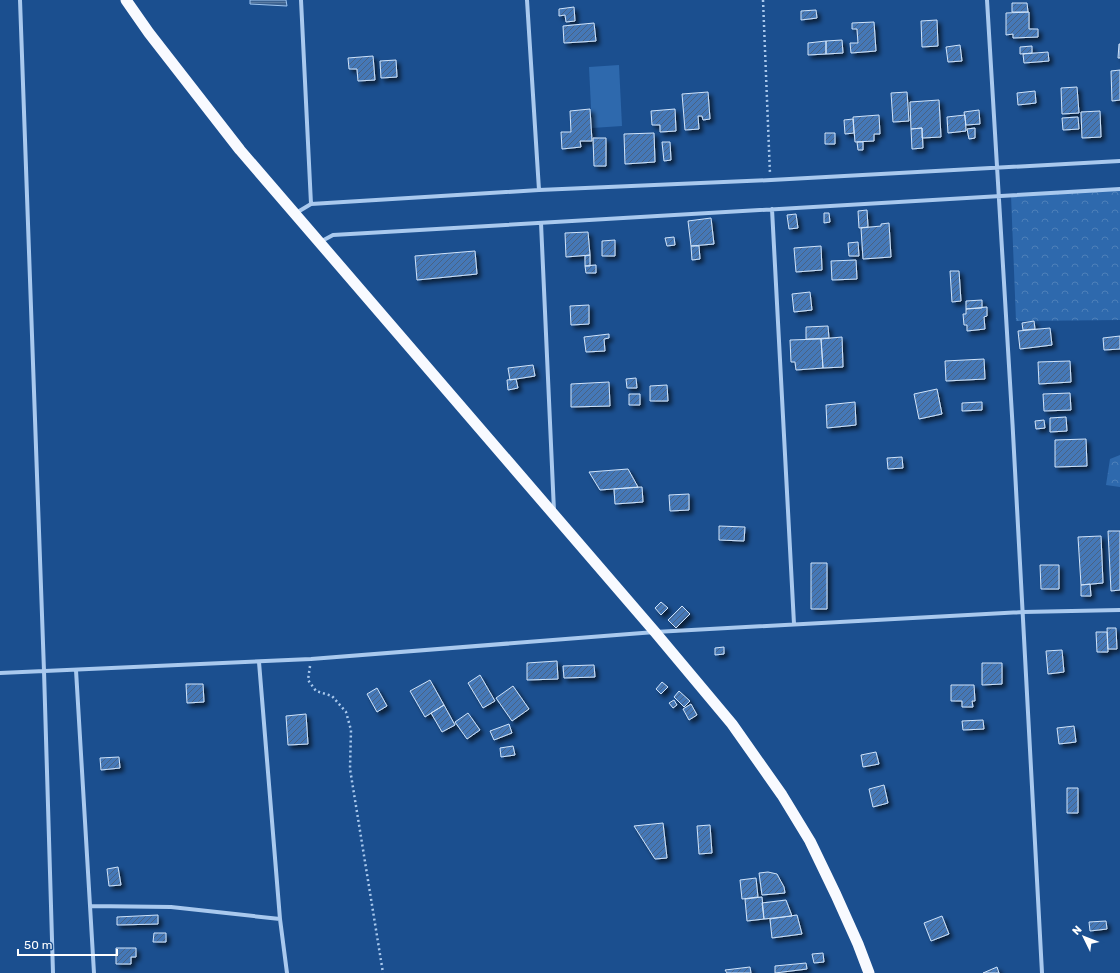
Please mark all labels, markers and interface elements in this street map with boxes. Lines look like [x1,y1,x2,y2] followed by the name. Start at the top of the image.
[1064,917,1104,957] north arrow
[1070,923,1085,938] text: N
[18,931,117,957] scale bar
[24,938,52,952] text: 50 m

